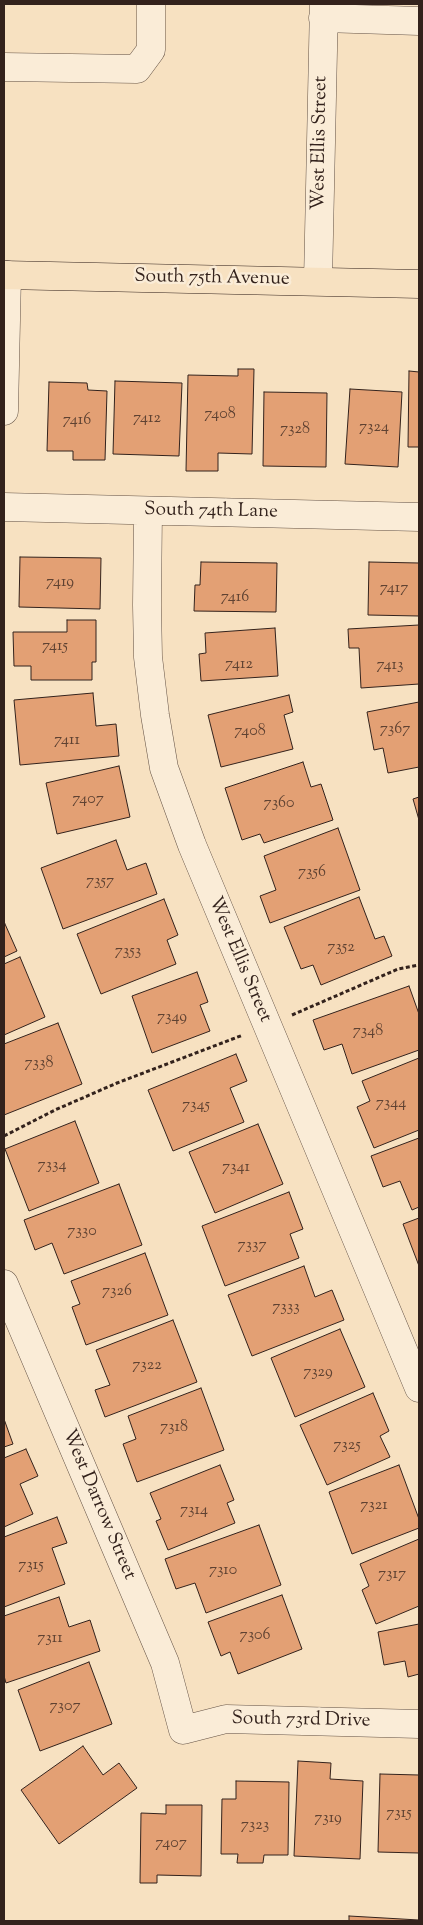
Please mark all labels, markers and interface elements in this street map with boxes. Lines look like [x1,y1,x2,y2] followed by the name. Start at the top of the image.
[308,76,334,210] street label: West Ellis Street
[134,266,290,292] street label: South 75th Avenue
[204,405,236,425] house number: 7408
[133,409,161,429] house number: 7412
[63,411,91,431] house number: 7416
[359,418,389,438] house number: 7324
[280,420,310,440] house number: 7328
[144,499,278,525] street label: South 74th Lane
[46,573,74,593] house number: 7419
[380,579,408,599] house number: 7417
[221,588,249,608] house number: 7416
[42,637,68,657] house number: 7415
[225,655,253,675] house number: 7412
[377,656,403,676] house number: 7413
[380,720,410,740] house number: 7367
[234,722,266,742] house number: 7408
[54,731,80,751] house number: 7411
[72,790,104,810] house number: 7407
[264,794,294,814] house number: 7360
[298,863,326,883] house number: 7356
[86,872,114,892] house number: 7357
[202,894,276,1026] street label: West Ellis Street
[327,938,355,958] house number: 7352
[115,942,141,962] house number: 7353
[157,1008,187,1028] house number: 7349
[353,1022,383,1042] house number: 7348
[25,1054,53,1074] house number: 7338
[376,1094,406,1114] house number: 7344
[182,1096,210,1116] house number: 7345
[37,1156,67,1176] house number: 7334
[222,1158,250,1178] house number: 7341
[67,1222,97,1242] house number: 7330
[238,1236,266,1256] house number: 7337
[102,1282,132,1302] house number: 7326
[272,1298,300,1318] house number: 7333
[132,1356,162,1376] house number: 7322
[303,1363,333,1383] house number: 7329
[160,1418,188,1438] house number: 7318
[56,1426,140,1584] street label: West Darrow Street
[333,1436,361,1456] house number: 7325
[360,1496,388,1516] house number: 7321
[180,1501,208,1521] house number: 7314
[18,1556,44,1576] house number: 7315
[209,1561,237,1581] house number: 7310
[378,1565,406,1585] house number: 7317
[240,1626,270,1646] house number: 7306
[37,1629,63,1649] house number: 7311
[50,1697,80,1717] house number: 7307
[231,1708,371,1734] street label: South 73rd Drive
[386,1804,412,1824] house number: 7315
[314,1809,342,1829] house number: 7319
[241,1816,269,1836] house number: 7323
[155,1834,187,1854] house number: 7407

